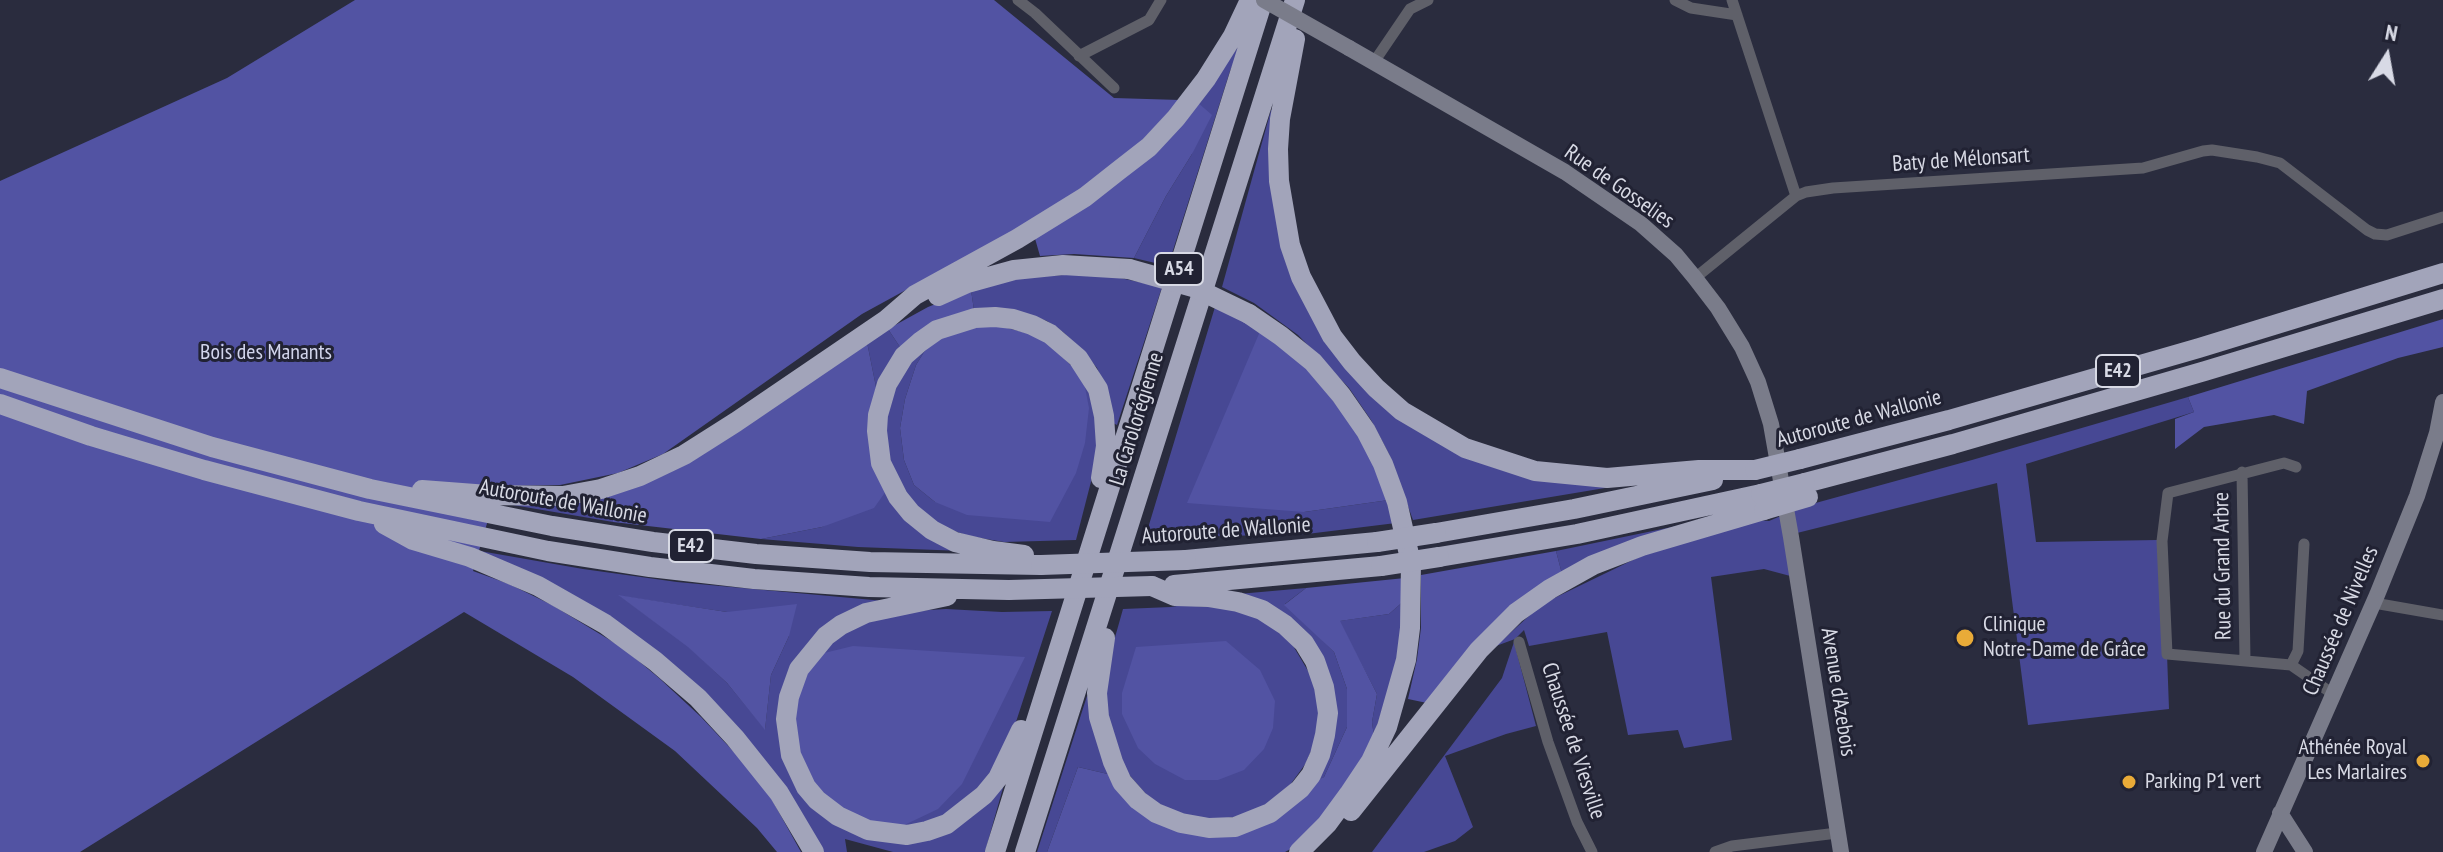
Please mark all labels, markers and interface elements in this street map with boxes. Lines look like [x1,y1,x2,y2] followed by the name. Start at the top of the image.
[2347,16,2427,96] north arrow
[2383,18,2400,47] text: N
[1559,140,1679,234] street label: Rue de Gosselies
[1891,142,2031,178] street label: Baty de Mélonsart
[1155,253,1203,285] road number: A54
[200,340,332,366] park label: Bois des Manants
[1104,349,1170,489] street label: La Carolorégienne
[2096,355,2140,387] road number: E42
[1774,384,1944,454] street label: Autoroute de Wallonie
[477,474,649,530] street label: Autoroute de Wallonie
[2209,492,2237,640] street label: Rue du Grand Arbre
[1141,512,1311,550] street label: Autoroute de Wallonie
[669,530,713,562] road number: E42
[2298,542,2384,700] street label: Chaussée de Nivelles
[1983,612,2146,664] place label: Clinique Notre-Dame de Grâce
[1815,626,1861,758] street label: Avenue d'Azebois
[1954,627,1976,649] marker: Clinique Notre-Dame de Grâce
[1535,659,1611,823] street label: Chaussée de Viesville
[2299,735,2407,786] place label: Athénée Royal Les Marlaires
[2414,752,2432,770] marker: Athénée Royal Les Marlaires
[2145,769,2261,795] place label: Parking P1 vert
[2120,773,2138,791] marker: Parking P1 vert

